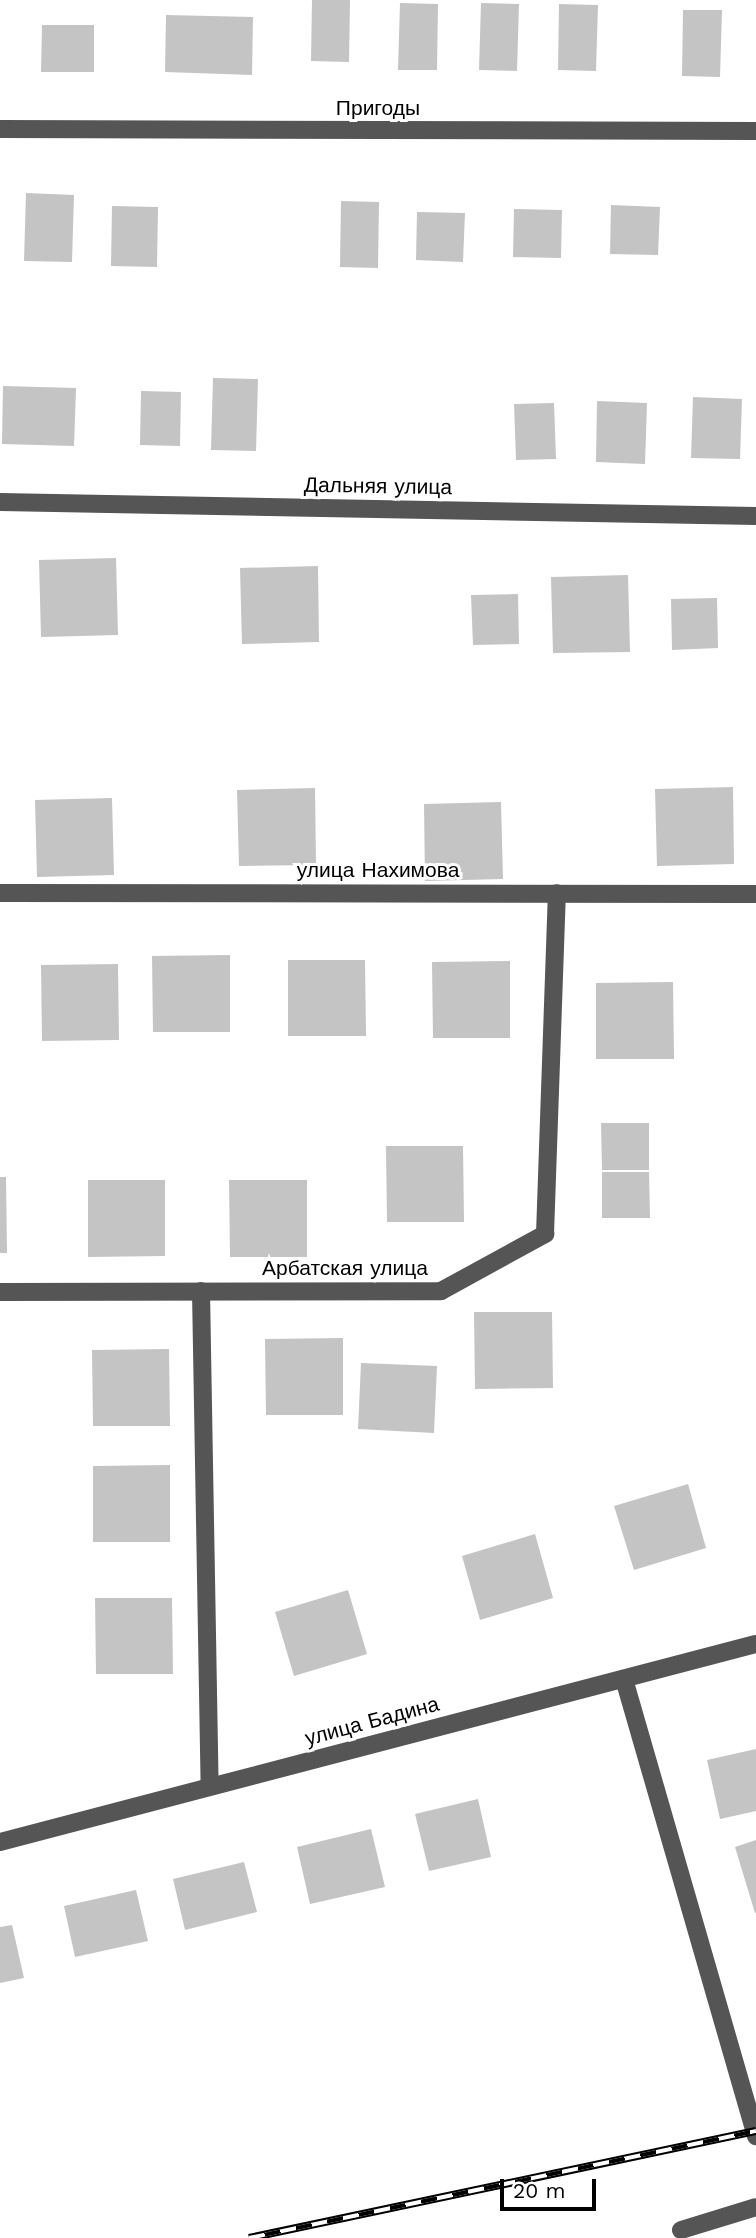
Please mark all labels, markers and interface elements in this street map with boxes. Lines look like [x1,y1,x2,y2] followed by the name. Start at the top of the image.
[336,95,420,121] street label: Пригоды
[304,472,452,500] street label: Дальняя улица
[297,857,459,883] street label: улица Нахимова
[262,1255,428,1281] street label: Арбатская улица
[302,1691,442,1751] street label: улица Бадина
[504,2164,600,2208] scale bar
[513,2178,565,2203] text: 20 m

